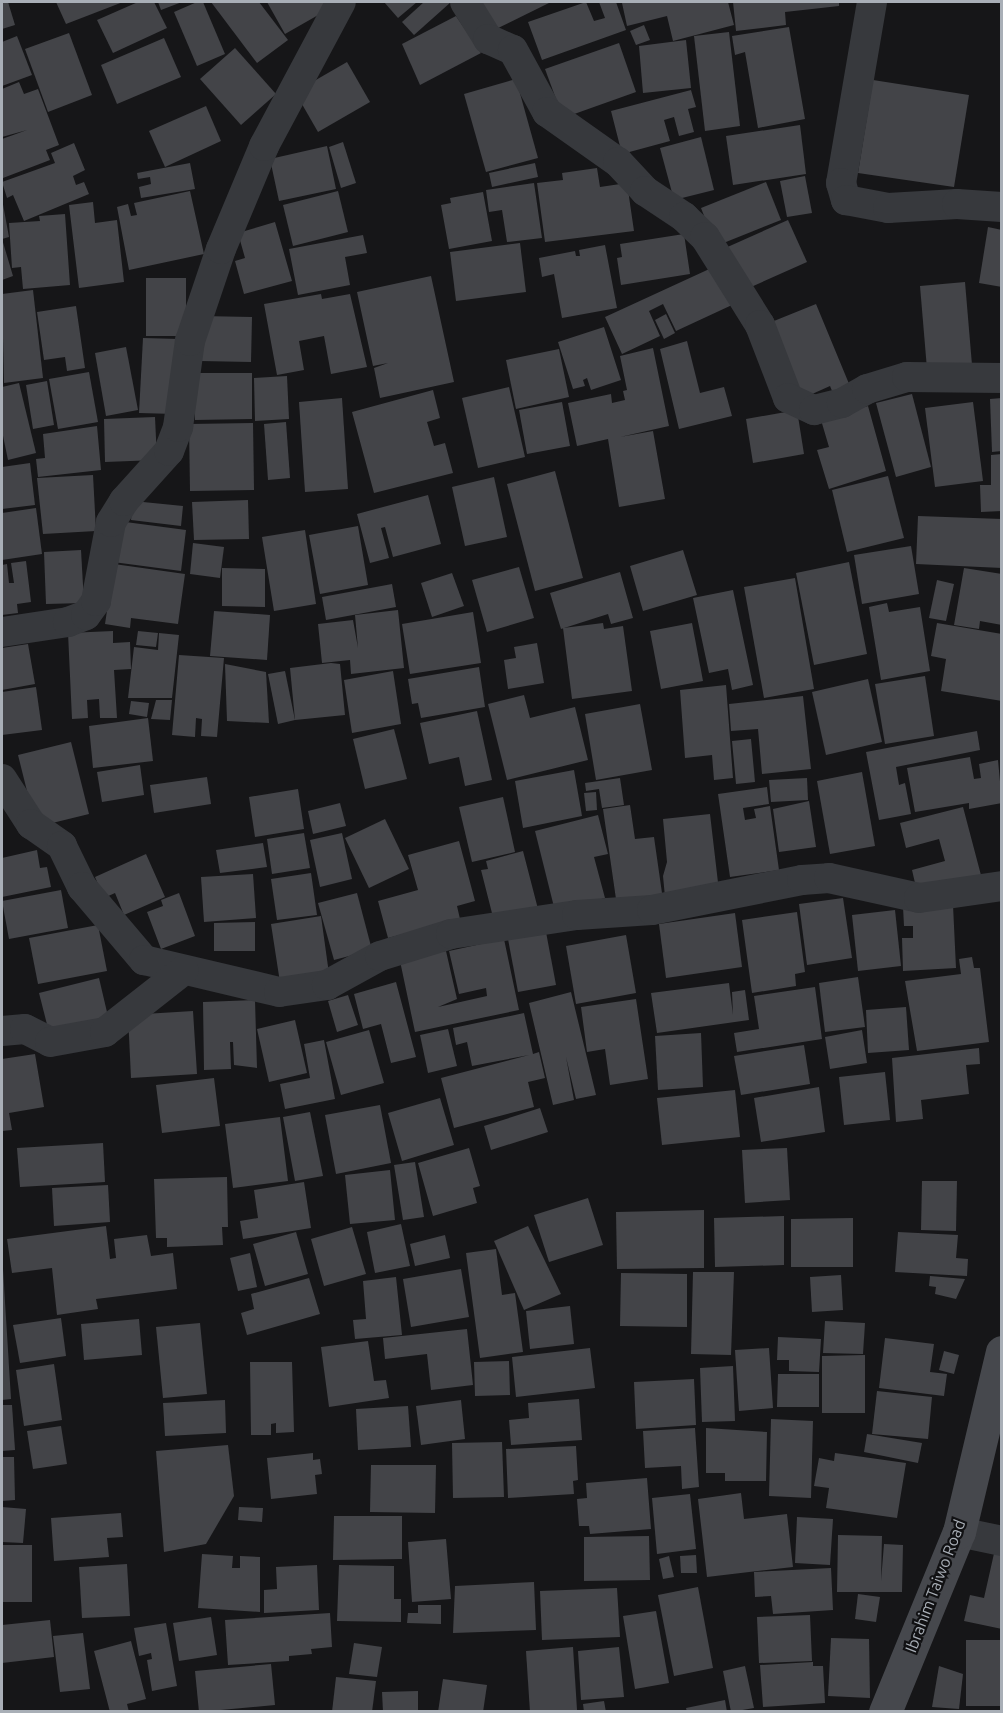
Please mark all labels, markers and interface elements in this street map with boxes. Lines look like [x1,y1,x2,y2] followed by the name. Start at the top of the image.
[901,1517,969,1655] street label: Ibrahim Taiwo Road

